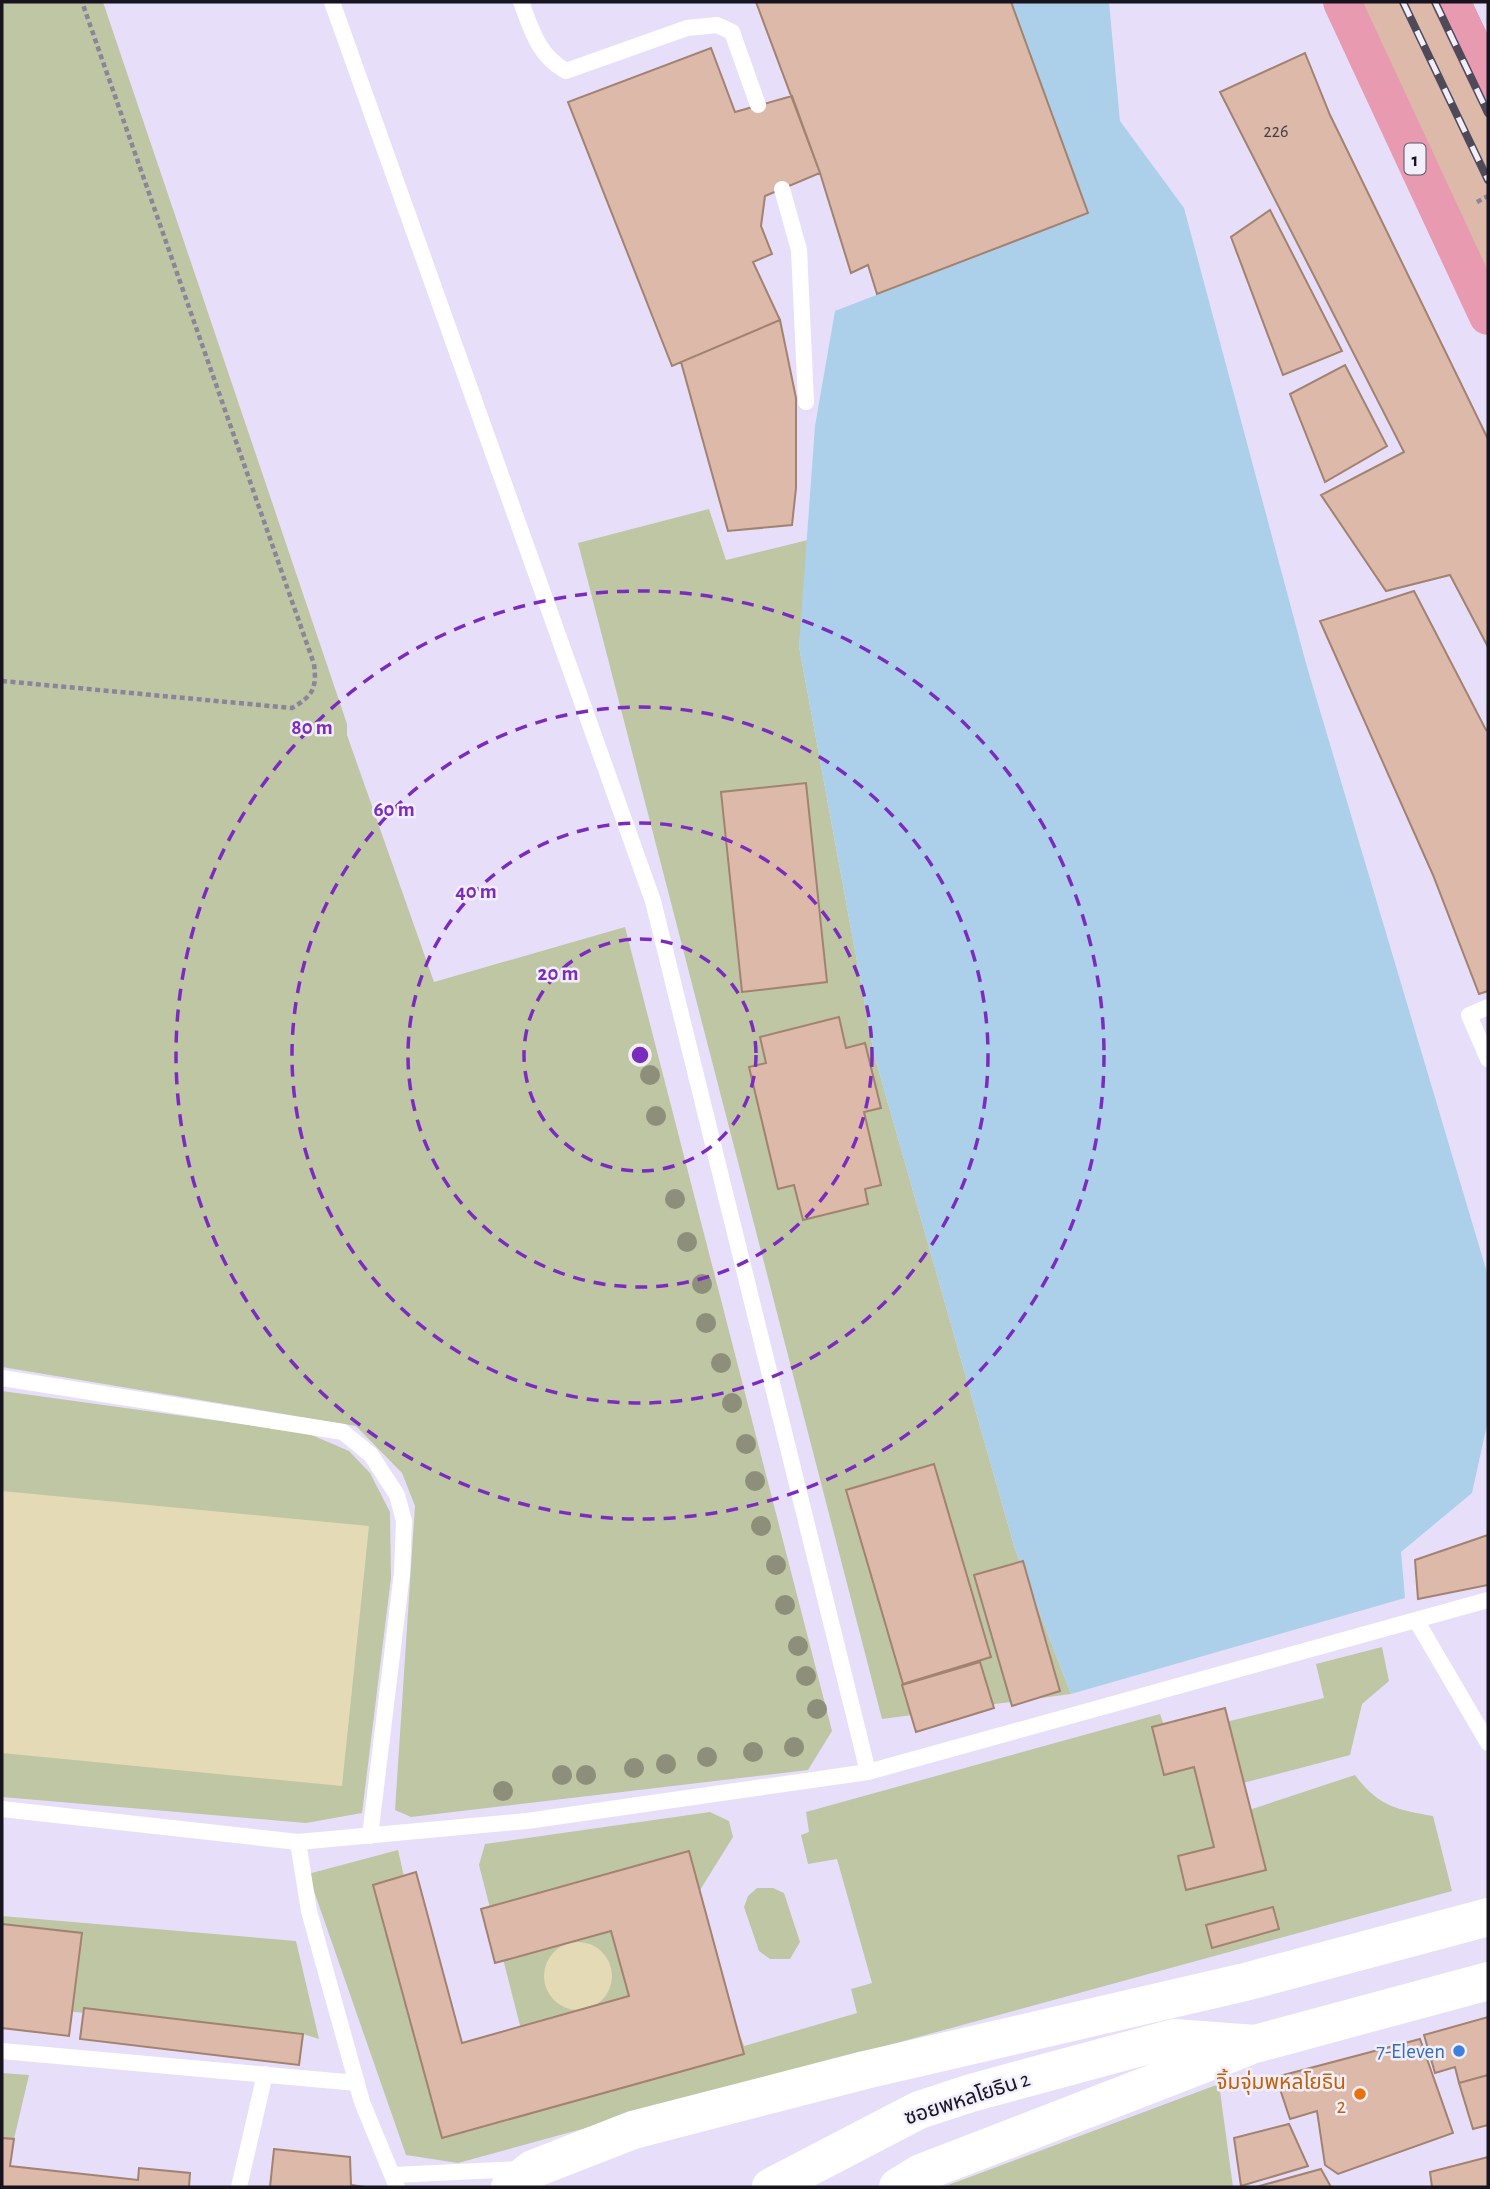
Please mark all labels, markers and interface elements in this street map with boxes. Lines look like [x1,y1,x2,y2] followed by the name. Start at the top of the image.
[1264,123,1288,141] house number: 226
[1404,144,1426,174] road number: 1
[291,717,333,738] text: 80 m
[373,799,415,820] text: 60 m
[455,881,497,902] text: 40 m
[538,963,578,984] text: 20 m
[628,1043,652,1067] centre of rings
[1376,2041,1445,2062] place label: 7-Eleven
[1451,2043,1467,2059] marker: 7-Eleven
[901,2067,1033,2129] street label: ซอยพหลโยธิน 2
[1216,2068,1346,2117] place label: จิ้มจุ่มพหลโยธิน 2
[1352,2086,1368,2102] marker: จิ้มจุ่มพหลโยธิน 2

